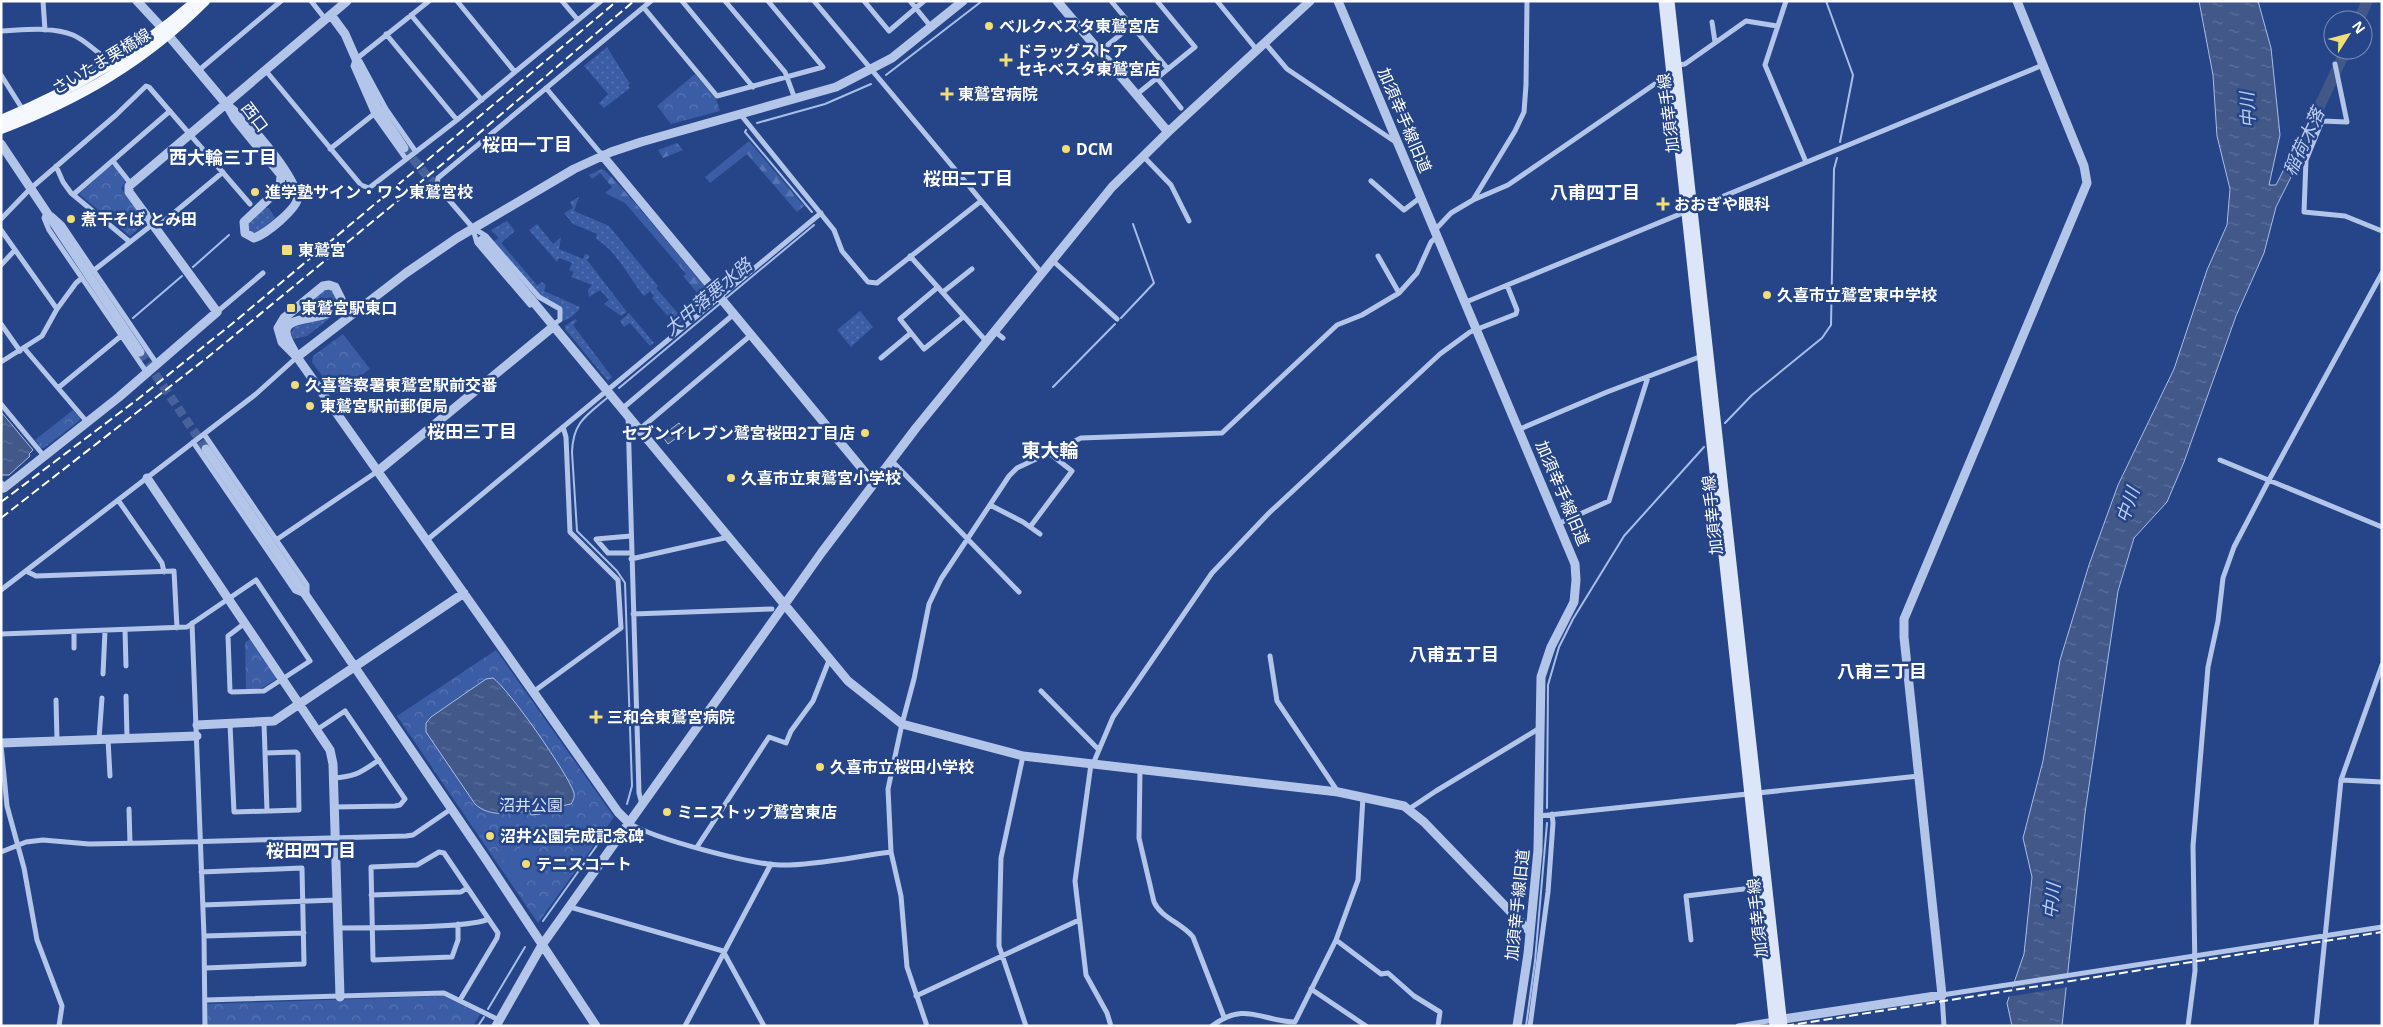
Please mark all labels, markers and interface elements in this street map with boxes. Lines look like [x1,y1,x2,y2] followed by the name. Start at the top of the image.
[2323,10,2373,60] north arrow
[999,15,1159,37] place label: ベルクベスタ東鷲宮店
[2348,17,2370,37] text: N
[983,20,995,32] marker: ベルクベスタ東鷲宮店
[48,23,154,99] street label: さいたま栗橋線
[1016,40,1160,80] place label: ドラッグストア セキベスタ東鷲宮店
[1000,54,1012,66] marker: ドラッグストア セキベスタ東鷲宮店
[1373,64,1437,176] street label: 加須幸手線旧道
[1652,72,1684,154] street label: 加須幸手線
[958,83,1038,105] place label: 東鷲宮病院
[940,87,954,101] marker: 東鷲宮病院
[2234,89,2260,129] water label: 中川
[237,98,273,136] street label: 西口
[2277,101,2330,179] water label: 稲荷木落
[482,132,572,156] district label: 桜田一丁目
[1076,138,1113,160] place label: DCM
[1060,143,1072,155] marker: DCM
[169,145,277,169] district label: 西大輪三丁目
[923,166,1013,190] district label: 桜田二丁目
[1550,180,1640,204] district label: 八甫四丁目
[265,181,473,203] place label: 進学塾サイン・ワン東鷲宮校
[249,186,261,198] marker: 進学塾サイン・ワン東鷲宮校
[1674,193,1770,215] place label: おおぎや眼科
[1656,197,1670,211] marker: おおぎや眼科
[81,208,197,230] place label: 煮干そば とみ田
[65,213,77,225] marker: 煮干そば とみ田
[298,239,346,261] place label: 東鷲宮
[280,243,294,257] marker: 東鷲宮
[658,251,758,340] water label: 大中落悪水路
[1777,284,1937,306] place label: 久喜市立鷲宮東中学校
[1761,289,1773,301] marker: 久喜市立鷲宮東中学校
[301,297,397,319] place label: 東鷲宮駅東口
[285,302,297,314] marker: 東鷲宮駅東口
[305,374,497,396] place label: 久喜警察署東鷲宮駅前交番
[289,379,301,391] marker: 久喜警察署東鷲宮駅前交番
[320,395,448,417] place label: 東鷲宮駅前郵便局
[304,400,316,412] marker: 東鷲宮駅前郵便局
[427,419,517,443] district label: 桜田三丁目
[622,422,855,444] place label: セブンイレブン鷲宮桜田2丁目店
[859,427,871,439] marker: セブンイレブン鷲宮桜田2丁目店
[1021,437,1079,463] district label: 東大輪
[1531,437,1595,549] street label: 加須幸手線旧道
[741,467,901,489] place label: 久喜市立東鷲宮小学校
[725,472,737,484] marker: 久喜市立東鷲宮小学校
[1697,474,1727,556] street label: 加須幸手線
[2110,482,2145,526] water label: 中川
[1409,642,1499,666] district label: 八甫五丁目
[1837,659,1927,683] district label: 八甫三丁目
[607,706,735,728] place label: 三和会東鷲宮病院
[589,710,603,724] marker: 三和会東鷲宮病院
[830,756,974,778] place label: 久喜市立桜田小学校
[814,761,826,773] marker: 久喜市立桜田小学校
[499,794,563,816] park label: 沼井公園
[677,801,837,823] place label: ミニストップ鷲宮東店
[661,806,673,818] marker: ミニストップ鷲宮東店
[500,825,644,847] place label: 沼井公園完成記念碑
[484,830,496,842] marker: 沼井公園完成記念碑
[266,838,356,862] district label: 桜田四丁目
[1500,848,1534,962] street label: 加須幸手線旧道
[536,853,632,875] place label: テニスコート
[520,858,532,870] marker: テニスコート
[1742,877,1772,959] street label: 加須幸手線
[2037,880,2065,920] water label: 中川

